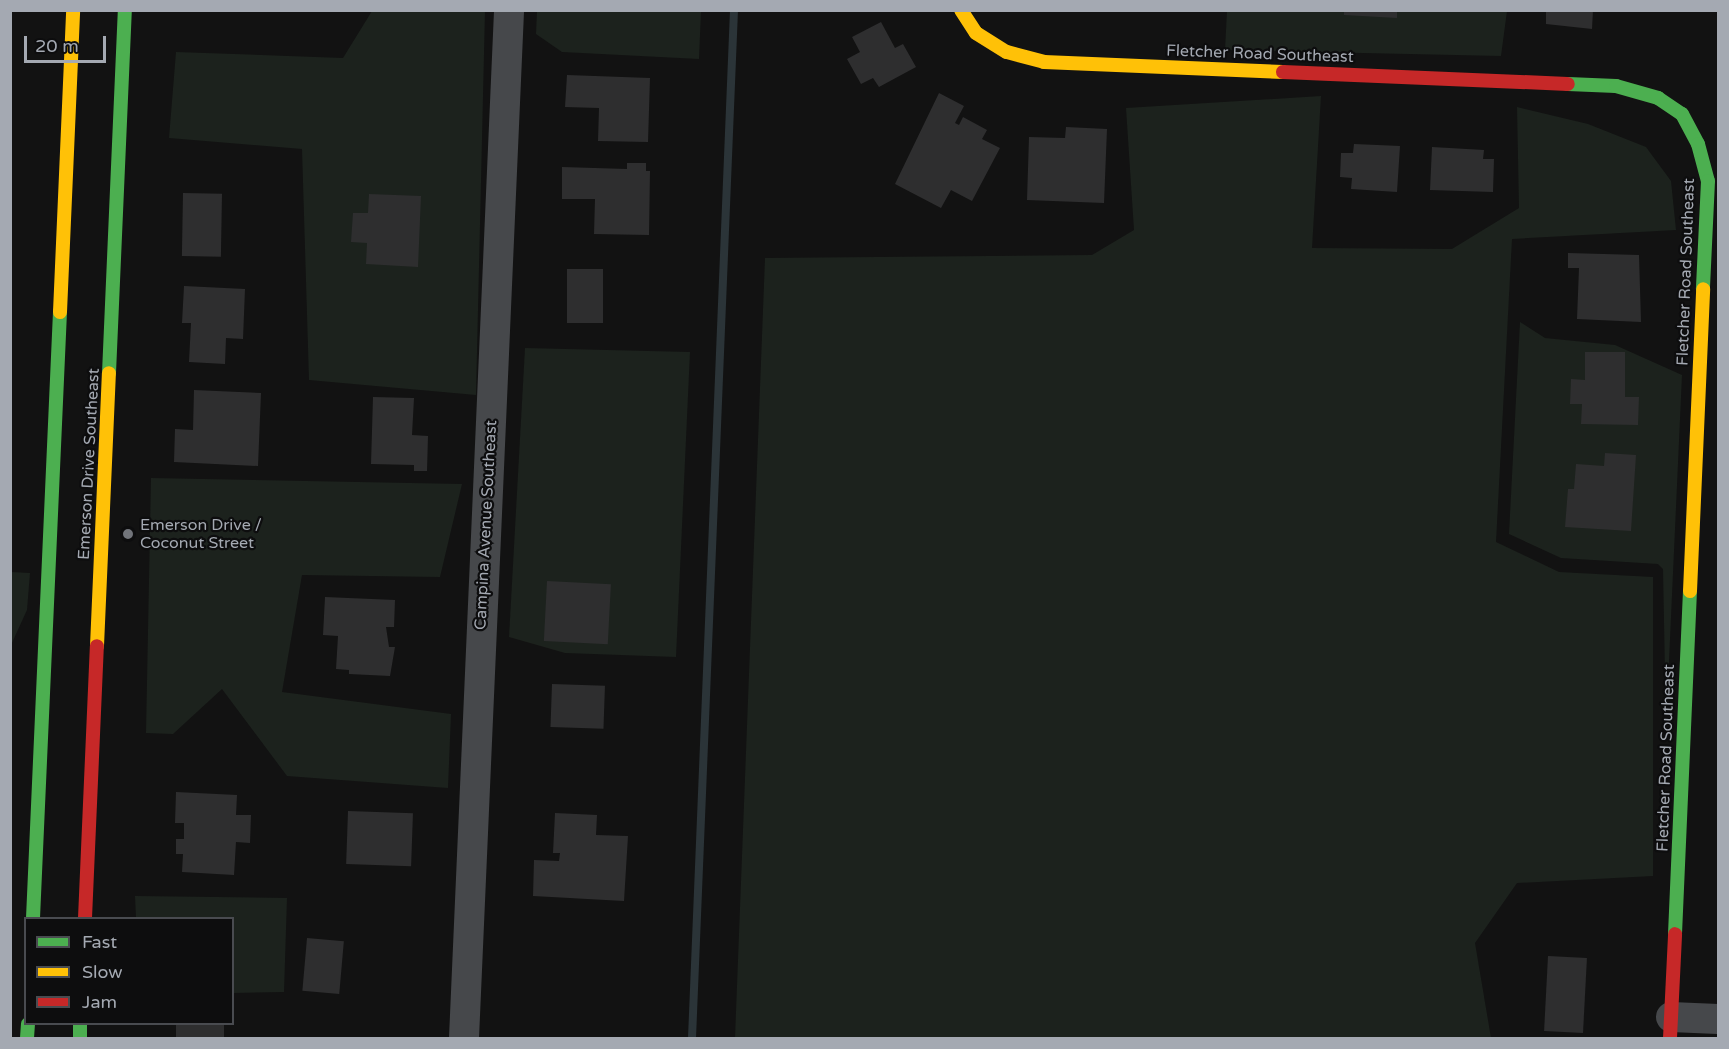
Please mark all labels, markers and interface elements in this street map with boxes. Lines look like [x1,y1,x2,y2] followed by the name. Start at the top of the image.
[27,24,110,62] scale bar
[35,35,79,57] text: 20 m
[1166,41,1354,67] street label: Fletcher Road Southeast
[1673,178,1699,366] street label: Fletcher Road Southeast
[74,368,104,560] street label: Emerson Drive Southeast
[471,420,501,630] street label: Campina Avenue Southeast
[140,515,262,553] place label: Emerson Drive / Coconut Street
[121,527,135,541] marker: Emerson Drive / Coconut Street
[1653,664,1679,852] street label: Fletcher Road Southeast
[24,917,234,1025] legend
[82,931,117,953] text: Fast
[82,961,123,983] text: Slow
[82,991,117,1013] text: Jam

